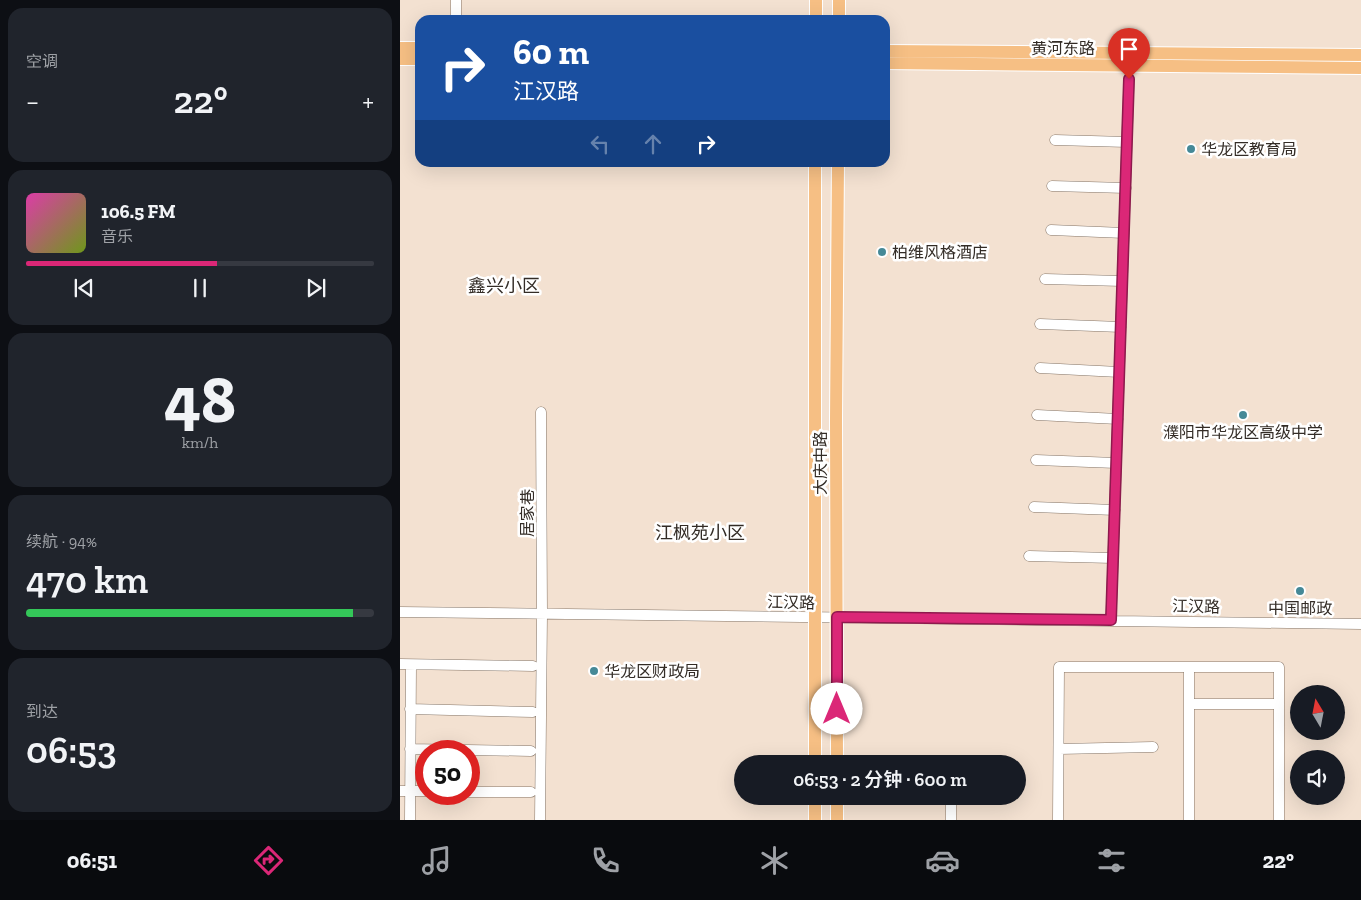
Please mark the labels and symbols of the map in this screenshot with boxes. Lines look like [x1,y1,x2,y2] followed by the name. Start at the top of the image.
[1108,28,1150,79] pin
[1031,39,1095,58] street label: 黄河东路
[1201,140,1297,159] place label: 华龙区教育局
[1185,143,1197,155] marker: 华龙区教育局
[892,243,988,262] place label: 柏维风格酒店
[876,246,888,258] marker: 柏维风格酒店
[468,275,540,297] district label: 鑫兴小区
[1237,409,1249,421] marker: 濮阳市华龙区高级中学
[1163,423,1323,442] place label: 濮阳市华龙区高级中学
[811,431,830,495] street label: 大庆中路
[518,489,537,537] street label: 居家巷
[655,522,745,544] district label: 江枫苑小区
[1294,585,1306,597] marker: 中国邮政
[767,593,815,612] street label: 江汉路
[1172,597,1220,616] street label: 江汉路
[1268,599,1332,618] place label: 中国邮政
[604,662,700,681] place label: 华龙区财政局
[588,665,600,677] marker: 华龙区财政局
[810,682,862,734] position arrow
[1290,685,1345,740] north arrow
[415,740,480,805] speed limit sign: 50

